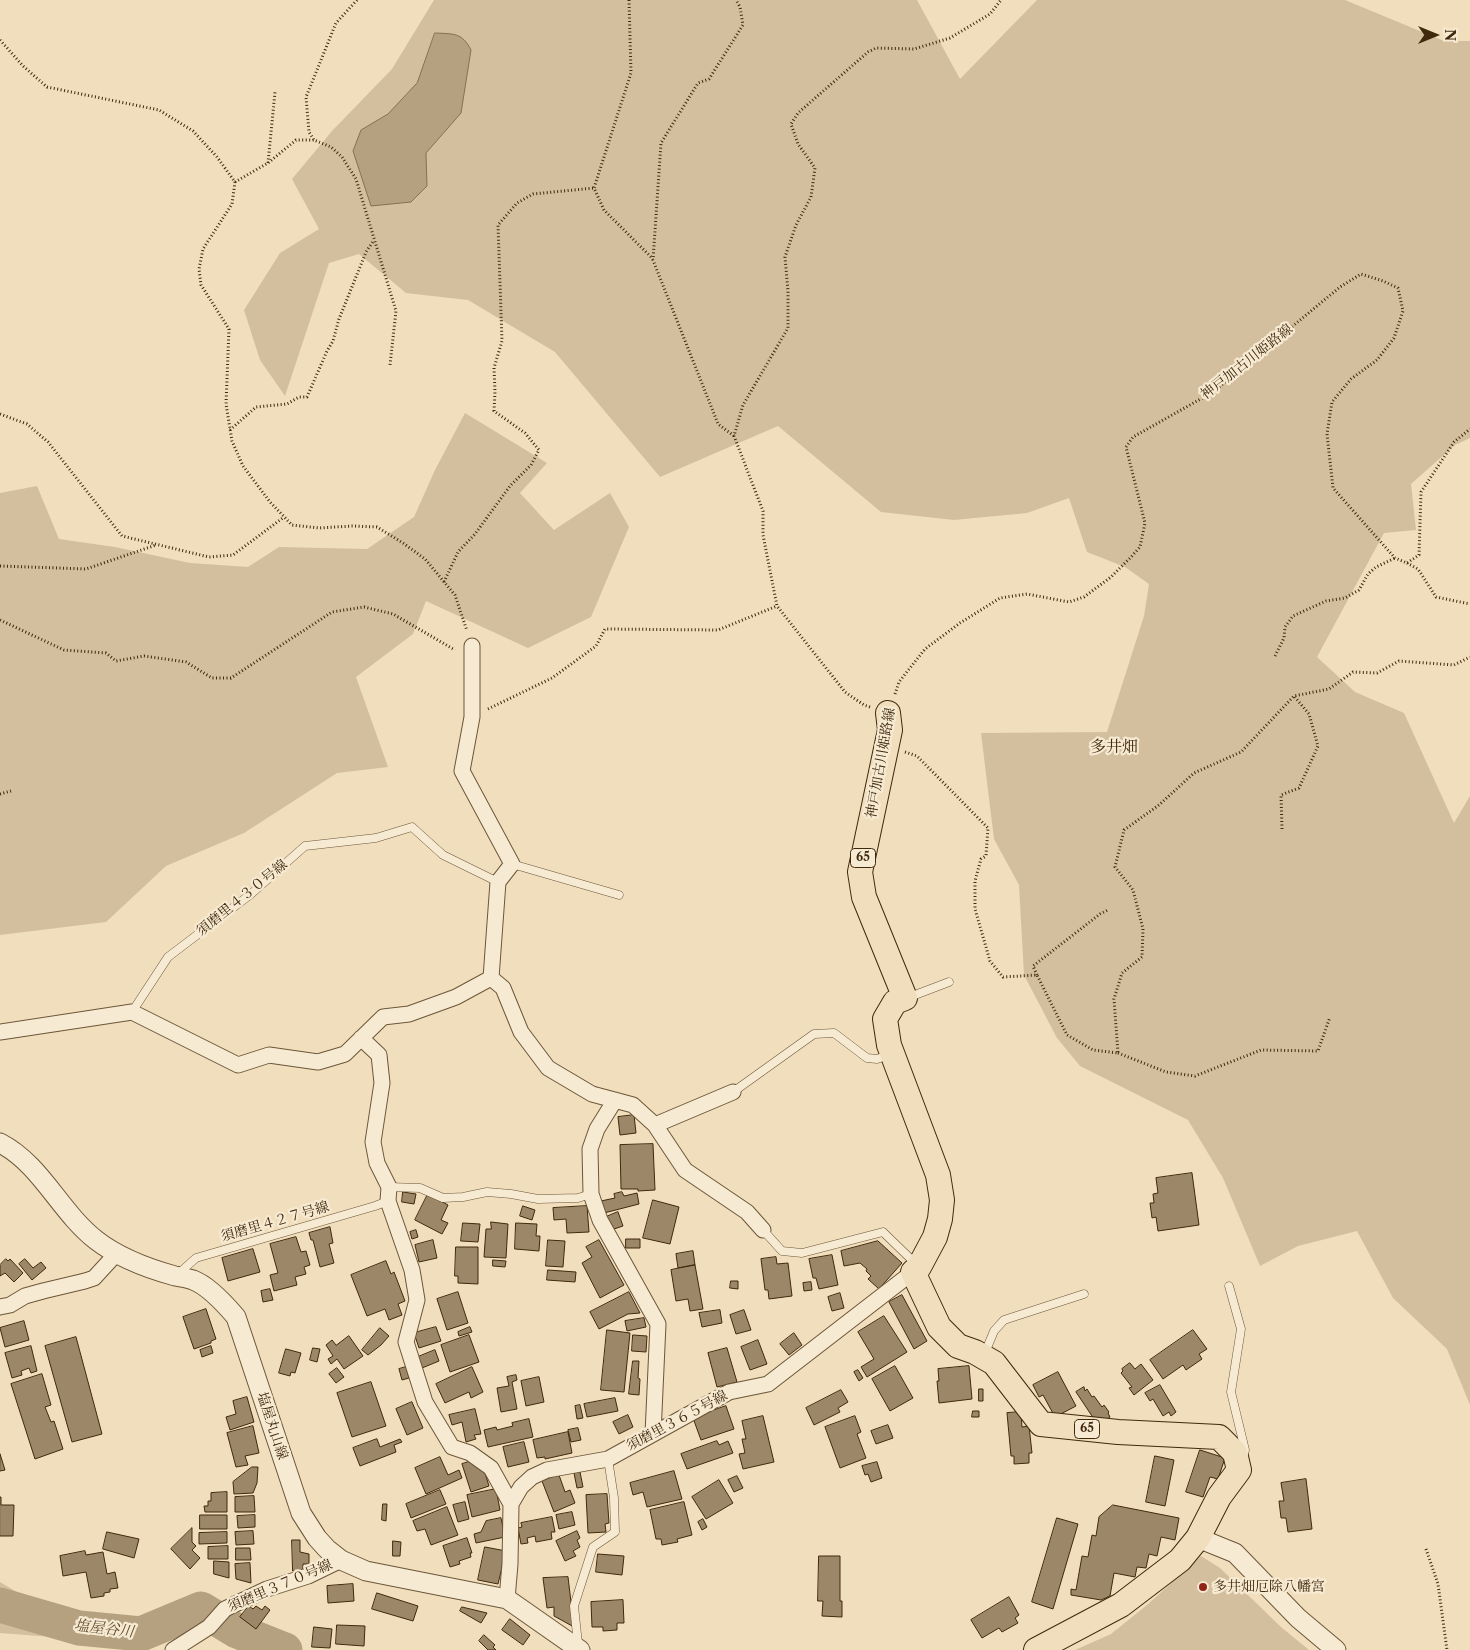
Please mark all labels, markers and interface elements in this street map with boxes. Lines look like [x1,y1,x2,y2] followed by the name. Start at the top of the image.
[1410,10,1460,60] north arrow
[1441,29,1459,41] text: N
[1198,321,1296,403] street label: 神戸加古川姫路線
[863,706,899,820] street label: 神戸加古川姫路線
[1090,737,1138,757] district label: 多井畑
[850,848,876,868] road number: 65
[193,856,291,940] street label: 須磨里４３０号線
[219,1198,331,1246] street label: 須磨里４２７号線
[624,1387,730,1455] street label: 須磨里３６５号線
[253,1390,291,1462] street label: 塩屋丸山線
[1074,1420,1100,1438] road number: 65
[225,1556,335,1616] street label: 須磨里３７０号線
[1213,1579,1325,1595] place label: 多井畑厄除八幡宮
[1197,1581,1209,1593] marker: 多井畑厄除八幡宮
[73,1616,135,1642] water label: 塩屋谷川

